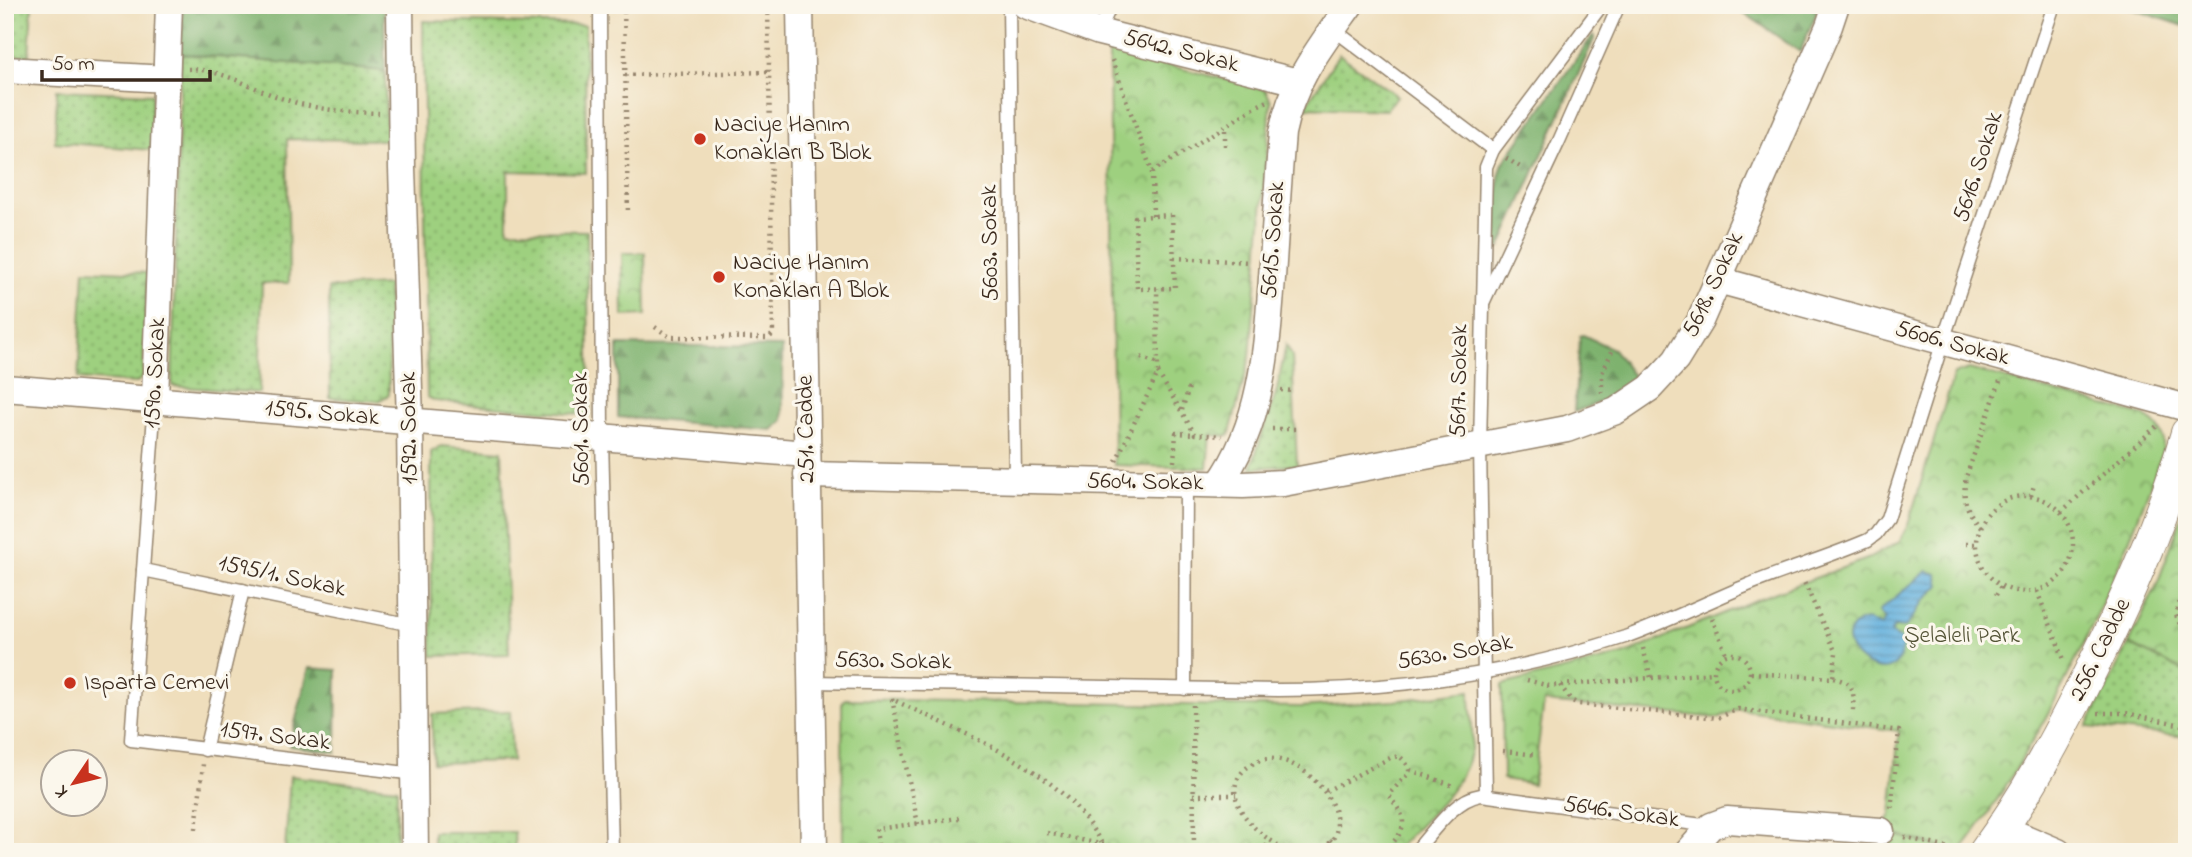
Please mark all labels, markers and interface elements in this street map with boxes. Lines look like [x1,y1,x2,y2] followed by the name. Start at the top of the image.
[1119,21,1243,83] street label: 5642. Sokak
[42,38,210,82] scale bar
[52,50,95,80] text: 50 m
[1945,107,2013,227] street label: 5616. Sokak
[714,108,872,171] place label: Naciye Hanım Konakları B Blok
[692,131,708,147] marker: Naciye Hanım Konakları B Blok
[1252,180,1296,300] street label: 5615. Sokak
[972,184,1010,302] street label: 5603. Sokak
[1674,226,1754,344] street label: 5618. Sokak
[733,246,889,309] place label: Naciye Hanım Konakları A Blok
[711,269,727,285] marker: Naciye Hanım Konakları A Blok
[1891,312,2014,376] street label: 5606. Sokak
[136,316,176,429] street label: 1590. Sokak
[1442,323,1478,438] street label: 5617. Sokak
[392,371,428,485] street label: 1592. Sokak
[563,371,600,486] street label: 5601. Sokak
[789,374,825,483] street label: 251. Cadde
[264,392,381,436] street label: 1595. Sokak
[1086,464,1204,502] street label: 5604. Sokak
[215,546,349,608] street label: 1595/1. Sokak
[2061,592,2141,708] street label: 256. Cadde
[1904,619,2020,654] park label: Şelaleli Park
[1395,626,1516,680] street label: 5630. Sokak
[834,643,952,681] street label: 5630. Sokak
[84,666,229,701] place label: Isparta Cemevi
[62,675,78,691] marker: Isparta Cemevi
[218,713,332,761] street label: 1597. Sokak
[38,748,108,818] north arrow
[48,779,76,803] text: K
[1561,788,1682,839] street label: 5646. Sokak

